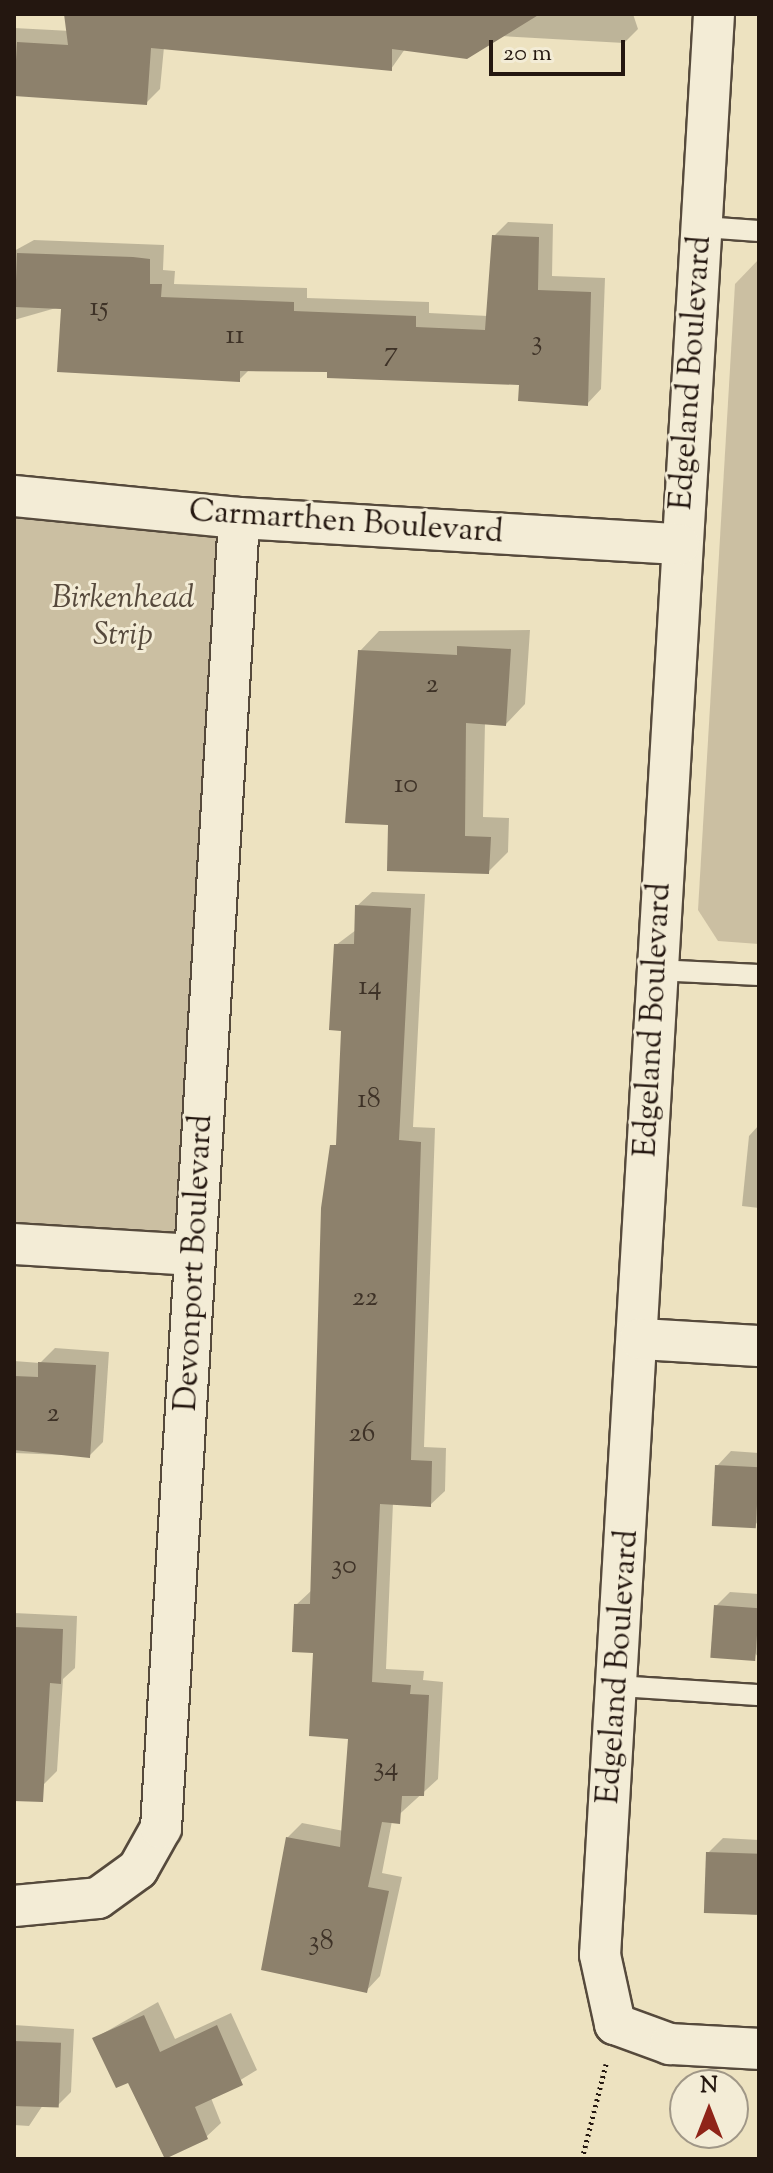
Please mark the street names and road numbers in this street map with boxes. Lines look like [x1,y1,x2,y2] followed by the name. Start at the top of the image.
[663,235,721,511] street label: Edgeland Boulevard
[188,493,504,553] street label: Carmarthen Boulevard
[628,882,680,1158] street label: Edgeland Boulevard
[168,1114,222,1412] street label: Devonport Boulevard
[590,1529,648,1805] street label: Edgeland Boulevard

